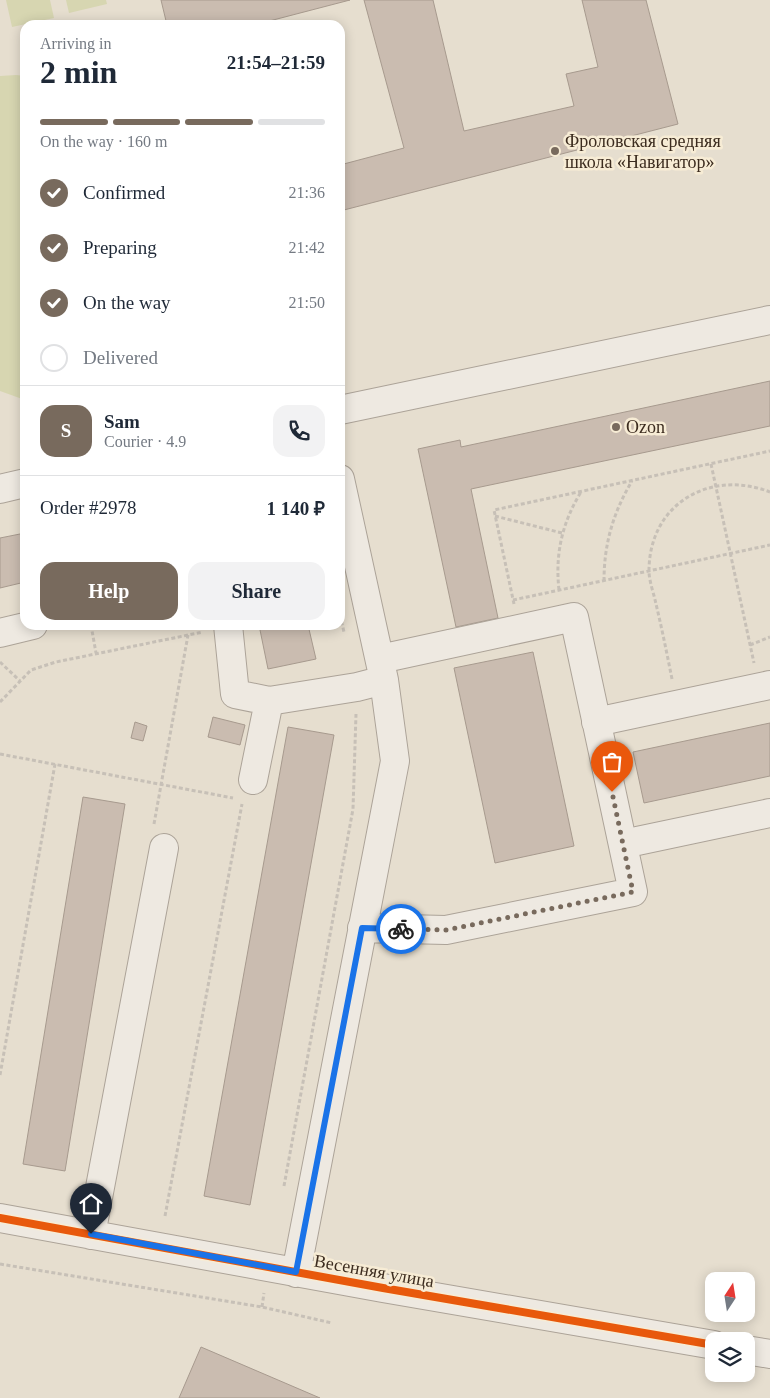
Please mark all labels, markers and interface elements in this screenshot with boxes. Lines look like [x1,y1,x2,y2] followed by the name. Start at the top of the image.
[40,35,112,52] text: Arriving in
[227,52,325,73] text: 21:54–21:59
[40,54,117,90] text: 2 min
[565,131,721,172] place label: Фроловская средняя школа «Навигатор»
[40,133,168,150] text: On the way · 160 m
[549,145,561,157] marker: Фроловская средняя школа «Навигатор»
[40,179,68,207] icon: check
[83,182,165,203] text: Confirmed
[289,184,325,201] text: 21:36
[40,234,68,262] icon: check
[83,237,157,258] text: Preparing
[289,239,325,256] text: 21:42
[40,289,68,317] icon: check
[83,292,171,313] text: On the way
[289,294,325,311] text: 21:50
[83,347,158,368] text: Delivered
[273,405,325,457] button: phone
[104,411,140,432] text: Sam
[626,417,665,437] place label: Ozon
[61,420,71,441] text: S
[610,421,622,433] marker: Ozon
[104,433,186,450] text: Courier · 4.9
[40,497,137,518] text: Order #2978
[266,498,325,519] text: 1 140 ₽
[40,562,178,620] button: Help
[188,562,325,620] button: Share
[591,741,633,792] pin
[598,748,626,776] icon: bag
[376,904,426,954] courier
[387,915,415,943] icon: bike
[70,1183,112,1234] pin
[77,1190,105,1218] icon: home
[312,1251,436,1291] street label: Весенняя улица
[705,1272,755,1322] north arrow
[705,1272,755,1382] map controls
[705,1332,755,1382] button: layers

